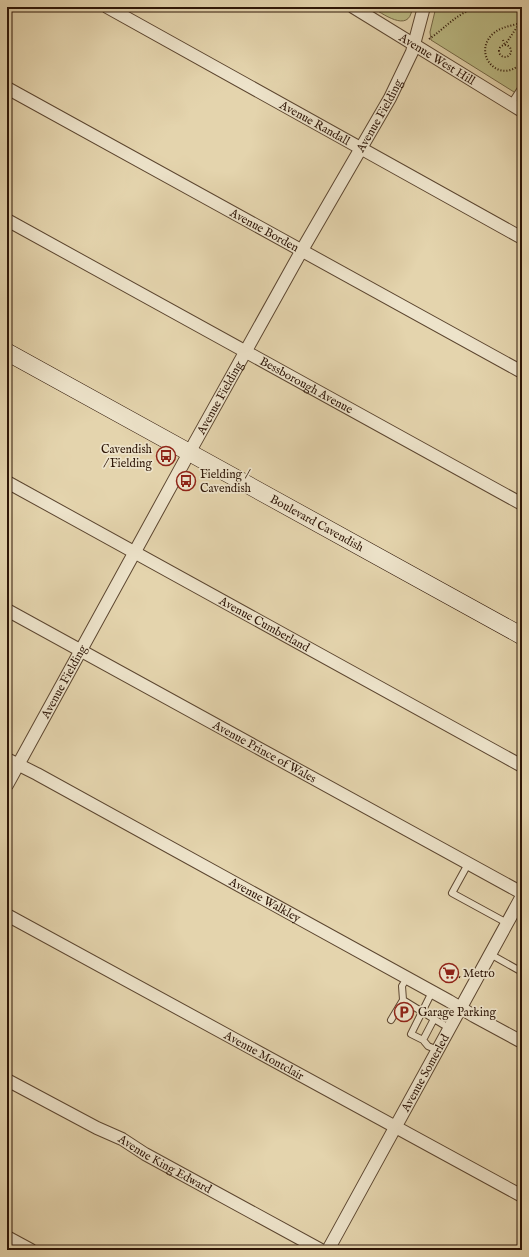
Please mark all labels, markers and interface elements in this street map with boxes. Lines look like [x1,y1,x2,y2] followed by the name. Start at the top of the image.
[395,30,479,89] street label: Avenue West Hill
[353,76,406,156] street label: Avenue Fielding
[276,97,353,149] street label: Avenue Randall
[226,205,302,256] street label: Avenue Borden
[257,354,356,418] street label: Bessborough Avenue
[193,358,247,438] street label: Avenue Fielding
[101,442,153,471] place label: Cavendish / Fielding
[155,445,177,467] bus stop icon: Cavendish / Fielding
[200,467,252,496] place label: Fielding / Cavendish
[175,470,197,492] bus stop icon: Fielding / Cavendish
[267,492,367,555] street label: Boulevard Cavendish
[215,593,313,656] street label: Avenue Cumberland
[38,642,91,722] street label: Avenue Fielding
[209,717,319,787] street label: Avenue Prince of Wales
[226,874,303,926] street label: Avenue Walkley
[438,962,460,984] supermarket icon: Metro
[463,966,495,981] place label: Metro
[393,1001,415,1023] parking icon: Garage Parking
[418,1005,496,1020] place label: Garage Parking
[221,1027,307,1084] street label: Avenue Montclair
[398,1031,453,1115] street label: Avenue Somerled
[114,1131,215,1197] street label: Avenue King Edward

